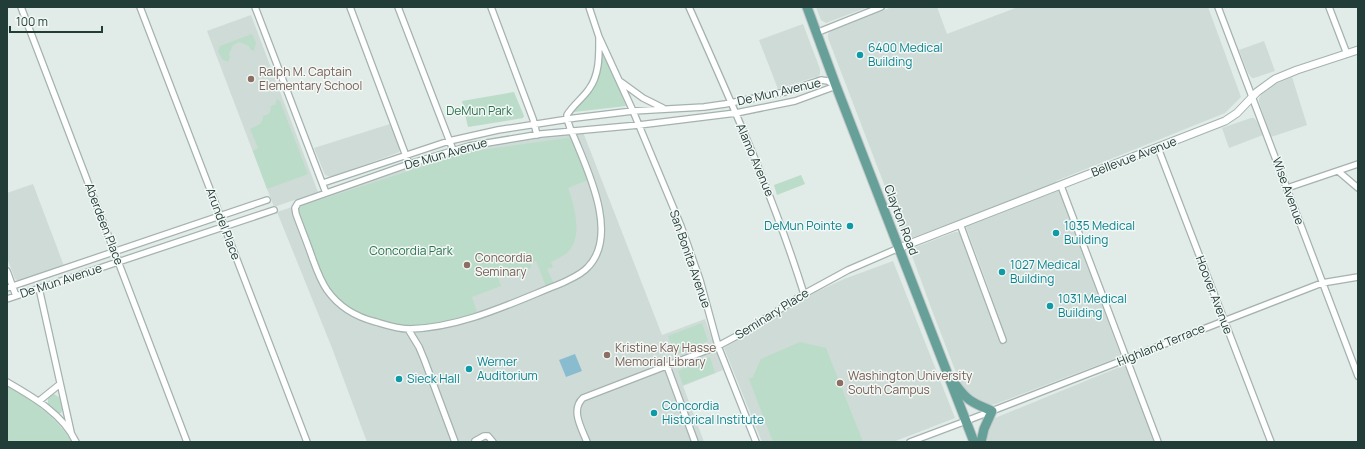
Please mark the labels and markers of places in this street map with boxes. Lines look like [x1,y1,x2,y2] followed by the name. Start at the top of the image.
[868,39,943,70] place label: 6400 Medical Building
[855,50,865,60] marker: 6400 Medical Building
[259,63,362,94] place label: Ralph M. Captain Elementary School
[246,74,256,84] marker: Ralph M. Captain Elementary School
[764,217,842,234] place label: DeMun Pointe
[1064,217,1135,248] place label: 1035 Medical Building
[845,221,855,231] marker: DeMun Pointe
[1051,228,1061,238] marker: 1035 Medical Building
[475,249,532,280] place label: Concordia Seminary
[1010,256,1080,287] place label: 1027 Medical Building
[462,260,472,270] marker: Concordia Seminary
[997,267,1007,277] marker: 1027 Medical Building
[1058,290,1127,321] place label: 1031 Medical Building
[1045,301,1055,311] marker: 1031 Medical Building
[615,339,716,370] place label: Kristine Kay Hasse Memorial Library
[602,350,612,360] marker: Kristine Kay Hasse Memorial Library
[477,353,538,384] place label: Werner Auditorium
[464,364,474,374] marker: Werner Auditorium
[848,367,973,398] place label: Washington University South Campus
[407,370,460,387] place label: Sieck Hall
[394,374,404,384] marker: Sieck Hall
[835,378,845,388] marker: Washington University South Campus
[662,397,764,428] place label: Concordia Historical Institute
[649,408,659,418] marker: Concordia Historical Institute

